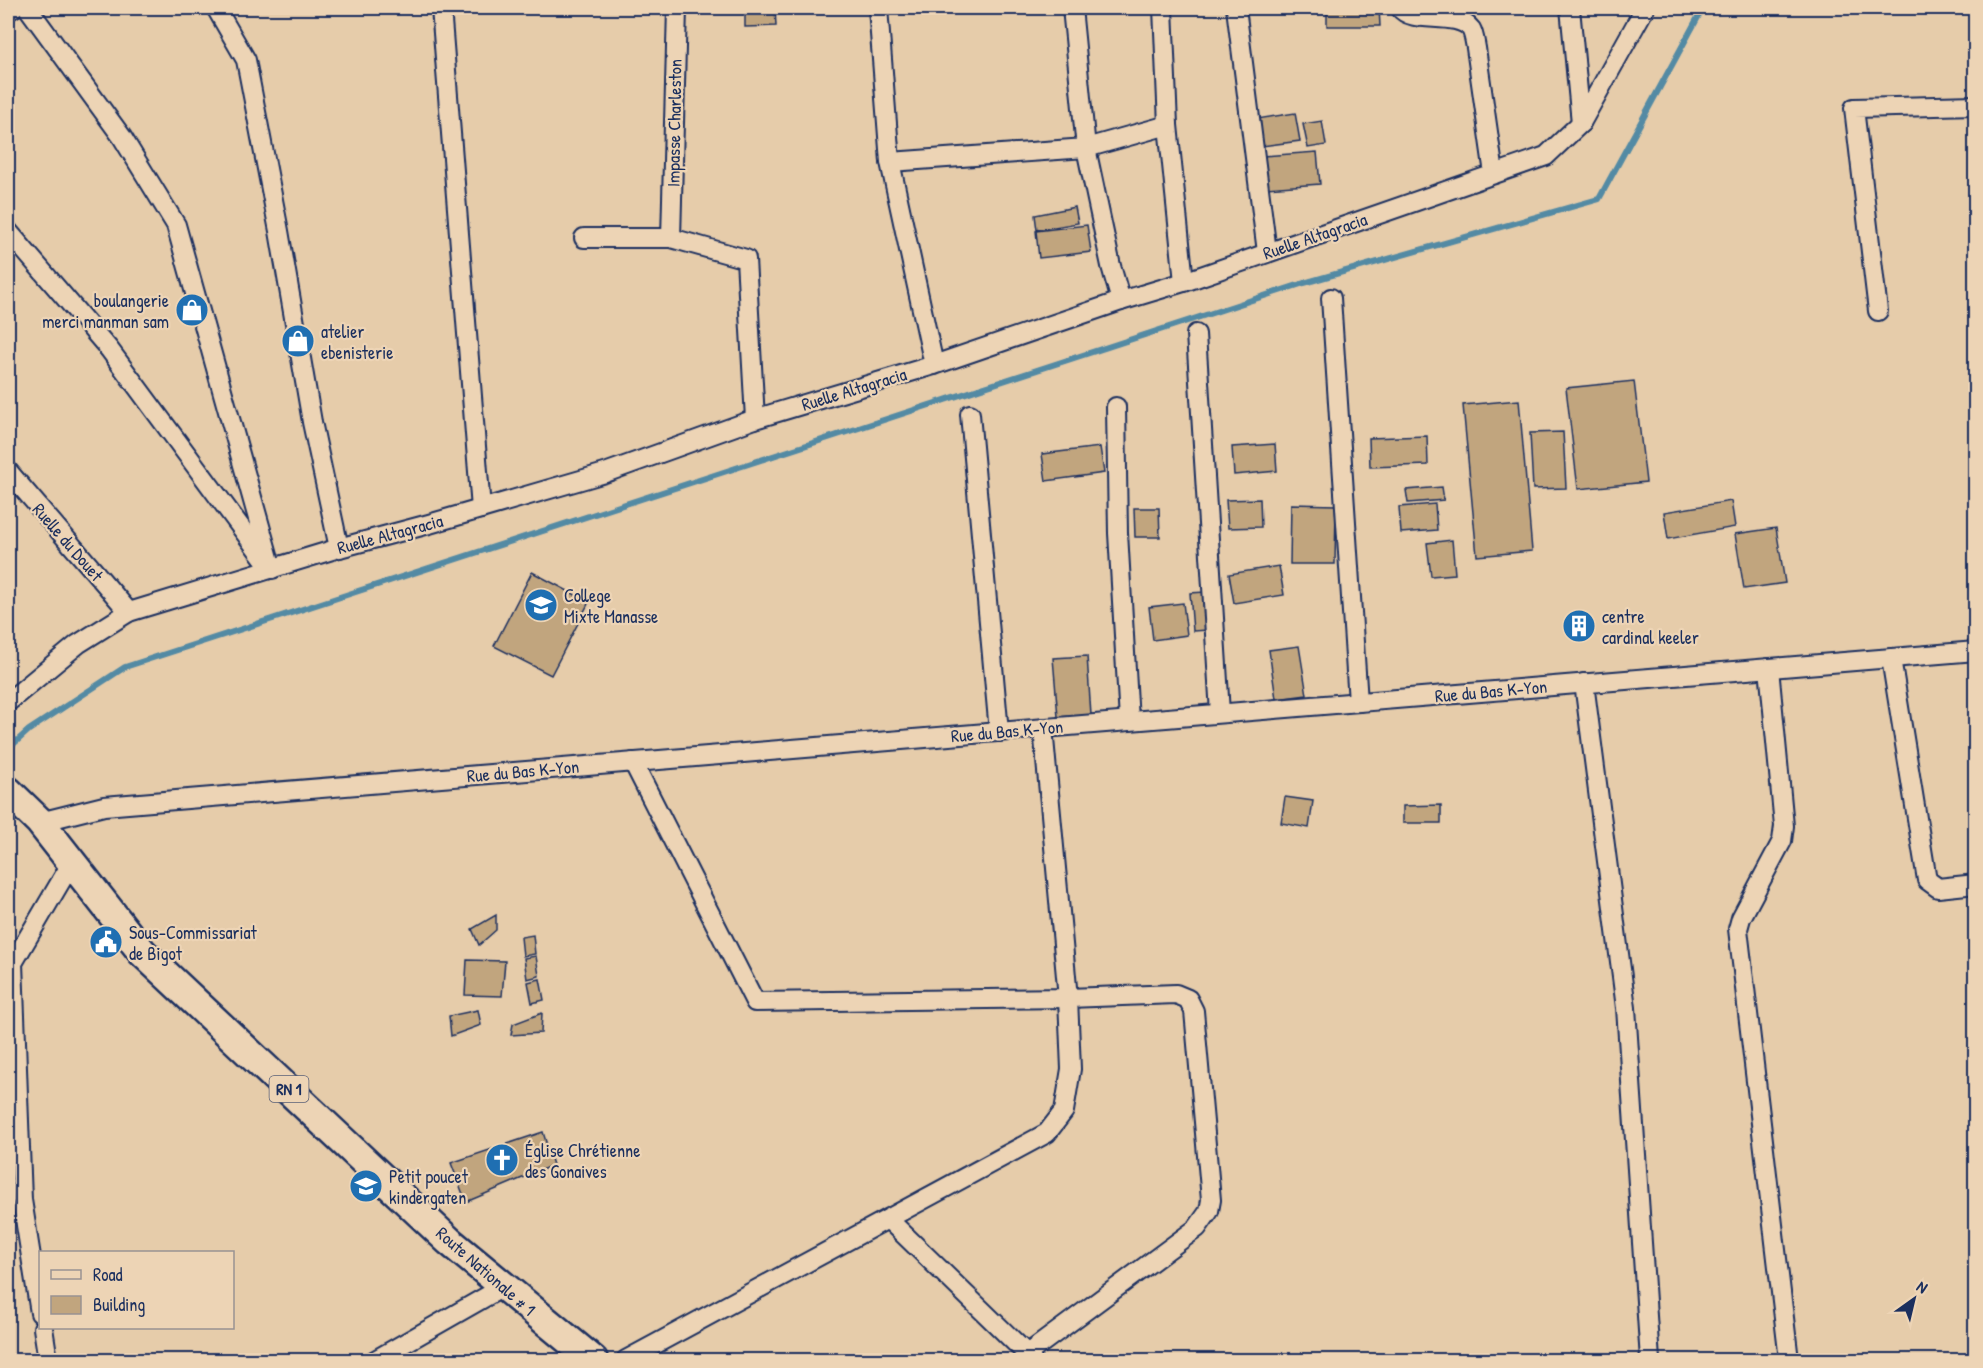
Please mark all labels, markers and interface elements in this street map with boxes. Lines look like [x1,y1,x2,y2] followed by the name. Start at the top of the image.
[660,59,688,187] street label: Impasse Charleston
[1260,207,1370,265] street label: Ruelle Altagracia
[42,288,169,334] place label: boulangerie merci manman sam
[174,292,210,328] shop icon: boulangerie merci manman sam
[321,319,393,365] place label: atelier ebenisterie
[280,323,316,359] shop icon: atelier ebenisterie
[798,361,910,417] street label: Ruelle Altagracia
[27,497,110,587] street label: Ruelle du Douet
[334,508,446,560] street label: Ruelle Altagracia
[564,583,658,629] place label: College Mixte Manasse
[523,587,559,623] school or university icon: College Mixte Manasse
[1602,604,1699,650] place label: centre cardinal keeler
[1561,608,1597,644] building icon: centre cardinal keeler
[1434,674,1548,708] street label: Rue du Bas K-Yon
[950,714,1064,748] street label: Rue du Bas K-Yon
[466,754,580,788] street label: Rue du Bas K-Yon
[129,920,257,966] place label: Sous-Commissariat de Bigot
[88,924,124,960] public building icon: Sous-Commissariat de Bigot
[270,1076,308,1102] road number: RN 1
[525,1138,640,1184] place label: Église Chrétienne des Gonaives
[484,1142,520,1178] church icon: Église Chrétienne des Gonaives
[389,1164,469,1210] place label: Petit poucet kindergaten
[348,1168,384,1204] school or university icon: Petit poucet kindergaten
[431,1221,541,1321] street label: Route Nationale # 1
[39,1251,234,1329] legend
[93,1262,123,1287] text: Road
[1884,1269,1944,1329] north arrow
[1913,1275,1932,1298] text: N
[93,1292,145,1317] text: Building

